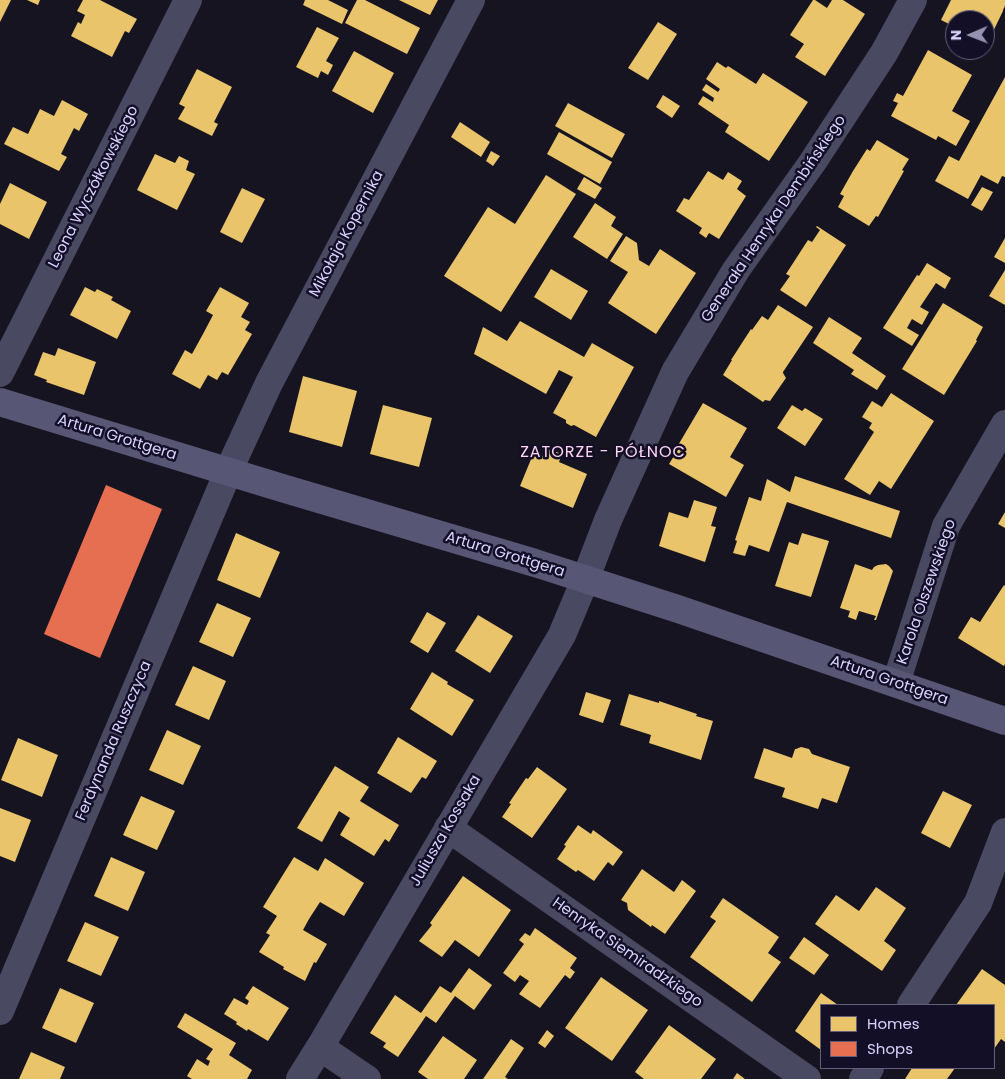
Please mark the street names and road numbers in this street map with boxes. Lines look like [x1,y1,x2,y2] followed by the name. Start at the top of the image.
[45,103,143,271] street label: Leona Wyczółkowskiego
[698,112,850,326] street label: Generała Henryka Dembińskiego
[306,168,388,300] street label: Mikołaja Kopernika
[55,411,179,465] street label: Artura Grottgera
[894,517,960,667] street label: Karola Olszewskiego
[443,528,567,582] street label: Artura Grottgera
[828,652,950,710] street label: Artura Grottgera
[72,658,156,824] street label: Ferdynanda Ruszczyca
[407,772,485,890] street label: Juliusza Kossaka
[548,894,706,1012] street label: Henryka Siemiradzkiego

